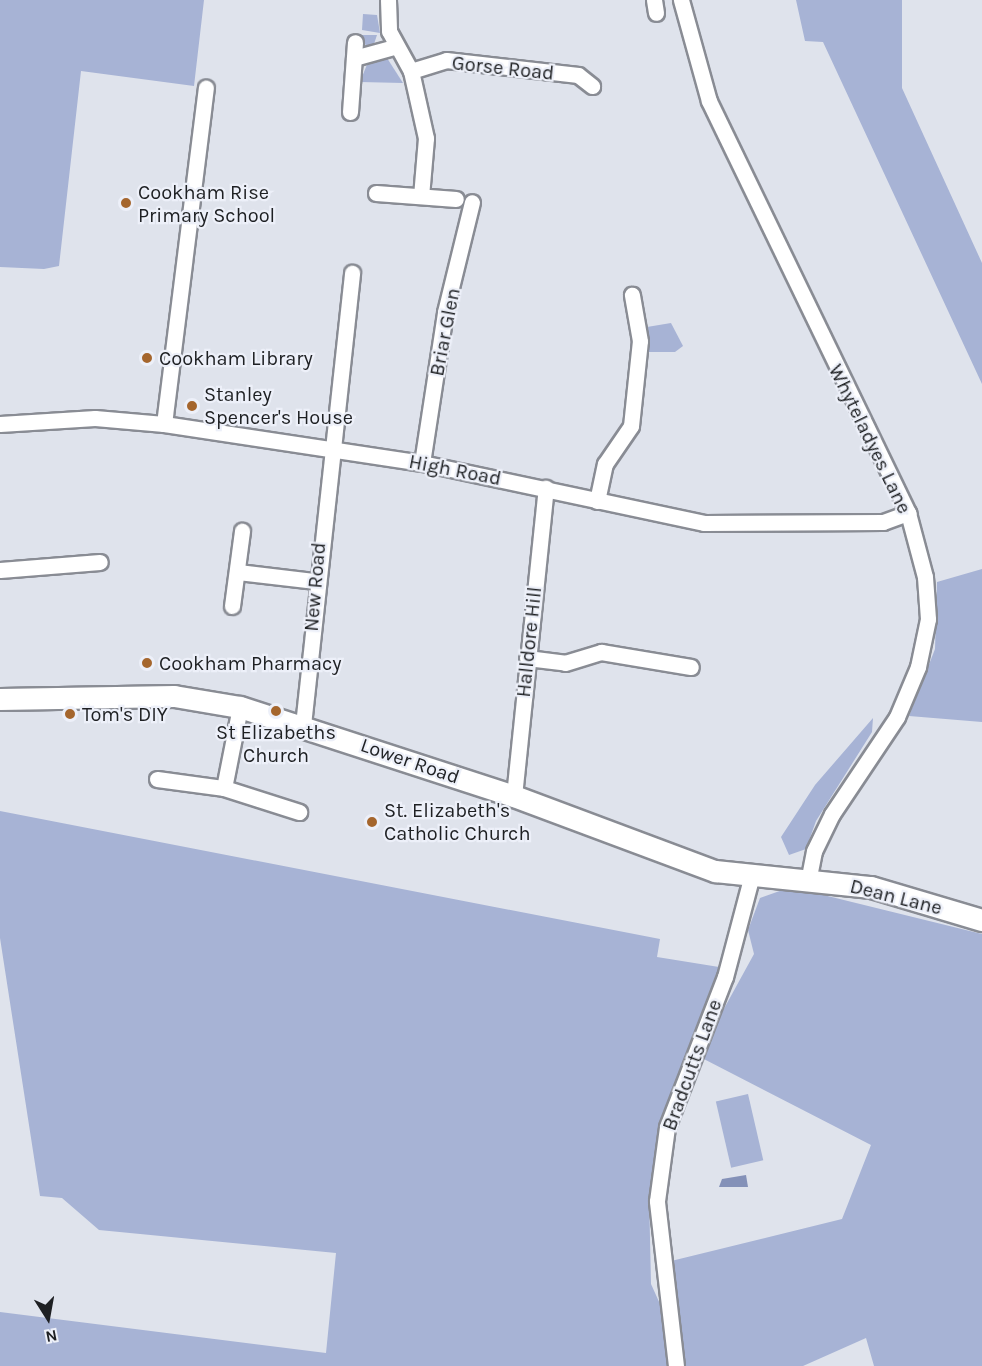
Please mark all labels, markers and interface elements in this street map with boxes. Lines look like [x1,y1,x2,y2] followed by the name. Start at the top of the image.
[451,51,555,85] street label: Gorse Road
[138,180,275,227] place label: Cookham Rise Primary School
[119,196,133,210] marker: Cookham Rise Primary School
[425,286,465,378] street label: Briar Glen
[159,346,313,370] place label: Cookham Library
[140,351,154,365] marker: Cookham Library
[823,360,917,518] street label: Whyteladyes Lane
[204,382,353,429] place label: Stanley Spencer's House
[185,399,199,413] marker: Stanley Spencer's House
[407,449,503,491] street label: High Road
[299,542,331,632] street label: New Road
[511,585,547,699] street label: Halldore Hill
[159,651,342,675] place label: Cookham Pharmacy
[140,656,154,670] marker: Cookham Pharmacy
[82,702,168,726] place label: Tom's DIY
[269,704,283,718] marker: St Elizabeths Church
[63,707,77,721] marker: Tom's DIY
[216,720,336,767] place label: St Elizabeths Church
[357,733,463,789] street label: Lower Road
[384,798,530,845] place label: St. Elizabeth's Catholic Church
[365,815,379,829] marker: St. Elizabeth's Catholic Church
[847,874,945,920] street label: Dean Lane
[657,996,727,1134] street label: Bradcutts Lane
[18,1288,78,1348] north arrow
[44,1326,59,1347] text: N

